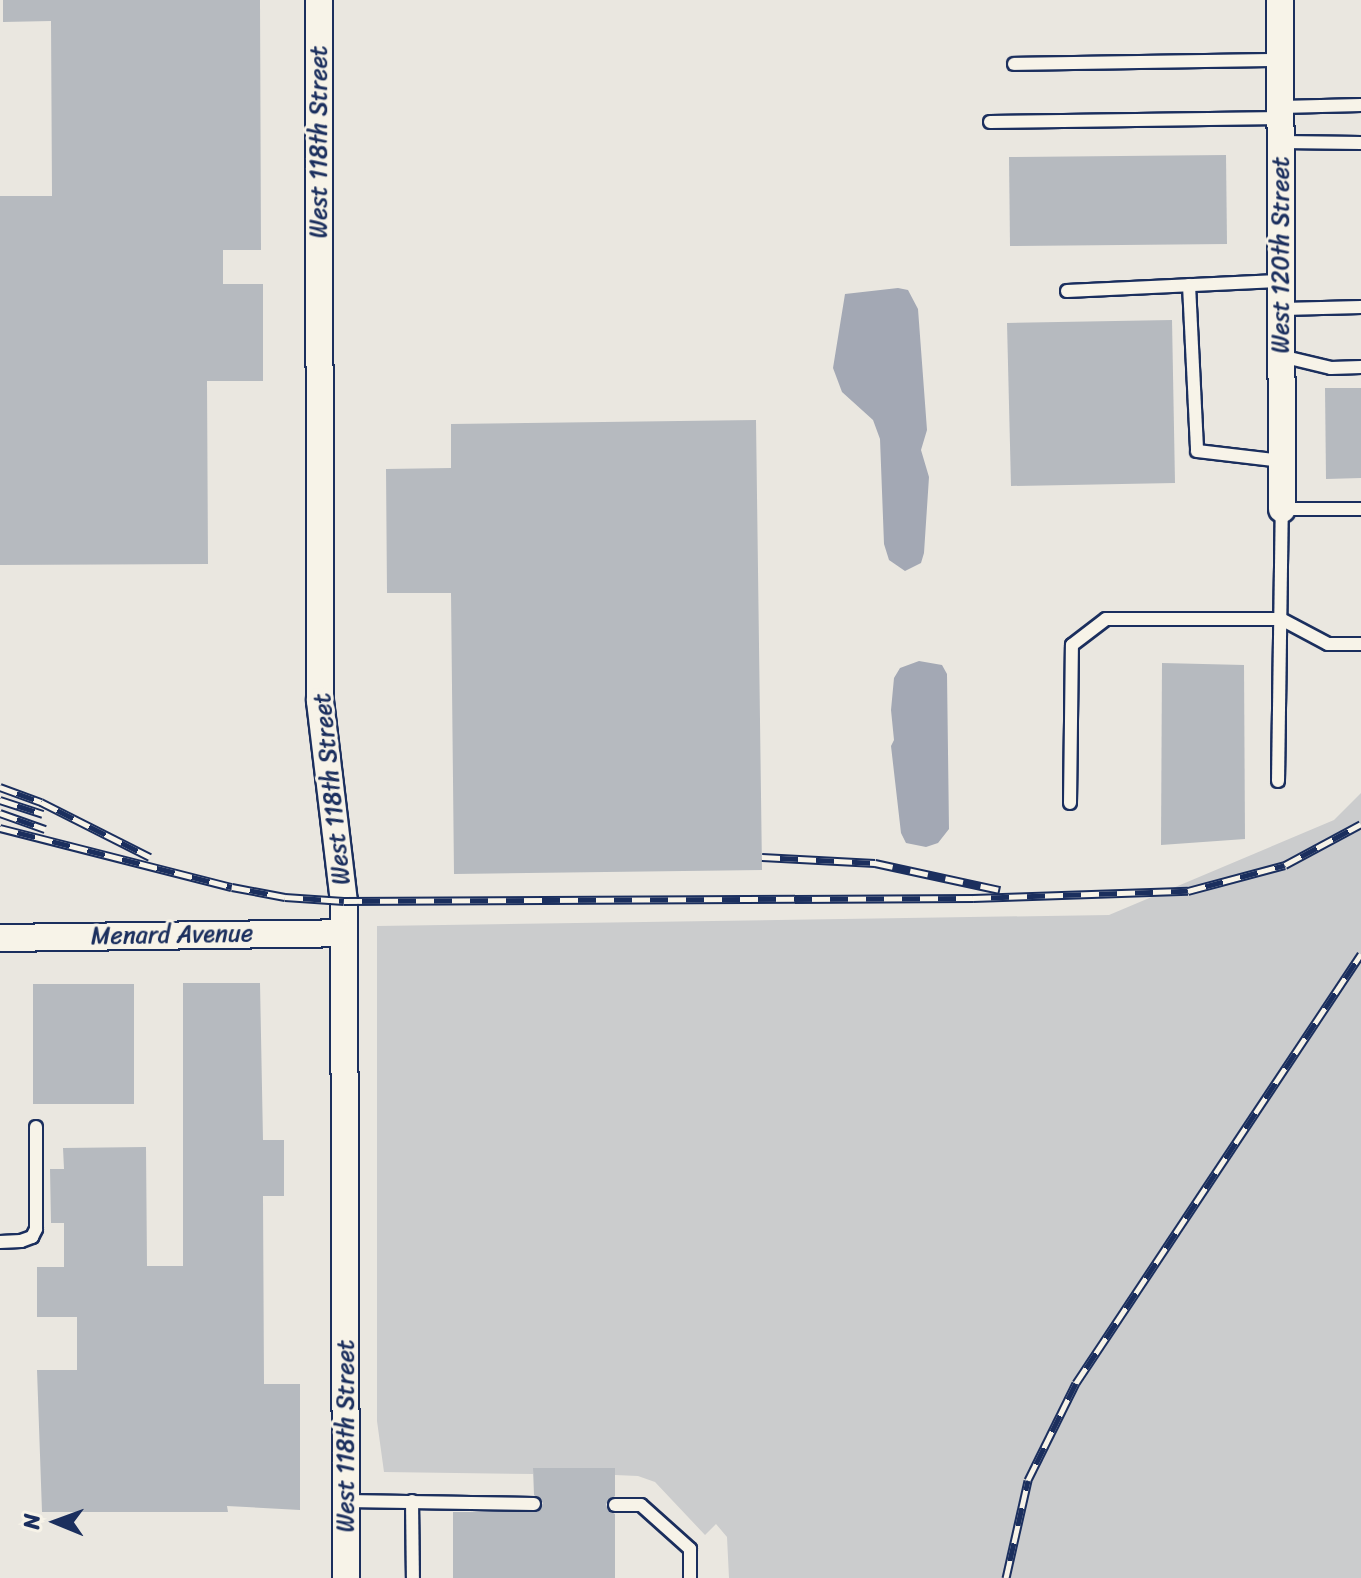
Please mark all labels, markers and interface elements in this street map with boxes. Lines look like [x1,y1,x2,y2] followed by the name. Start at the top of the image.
[305,46,333,238] street label: West 118th Street
[1267,157,1295,353] street label: West 120th Street
[308,692,356,886] street label: West 118th Street
[91,919,253,951] street label: Menard Avenue
[332,1340,360,1532] street label: West 118th Street
[16,1482,96,1562] north arrow
[12,1514,51,1530] text: N

